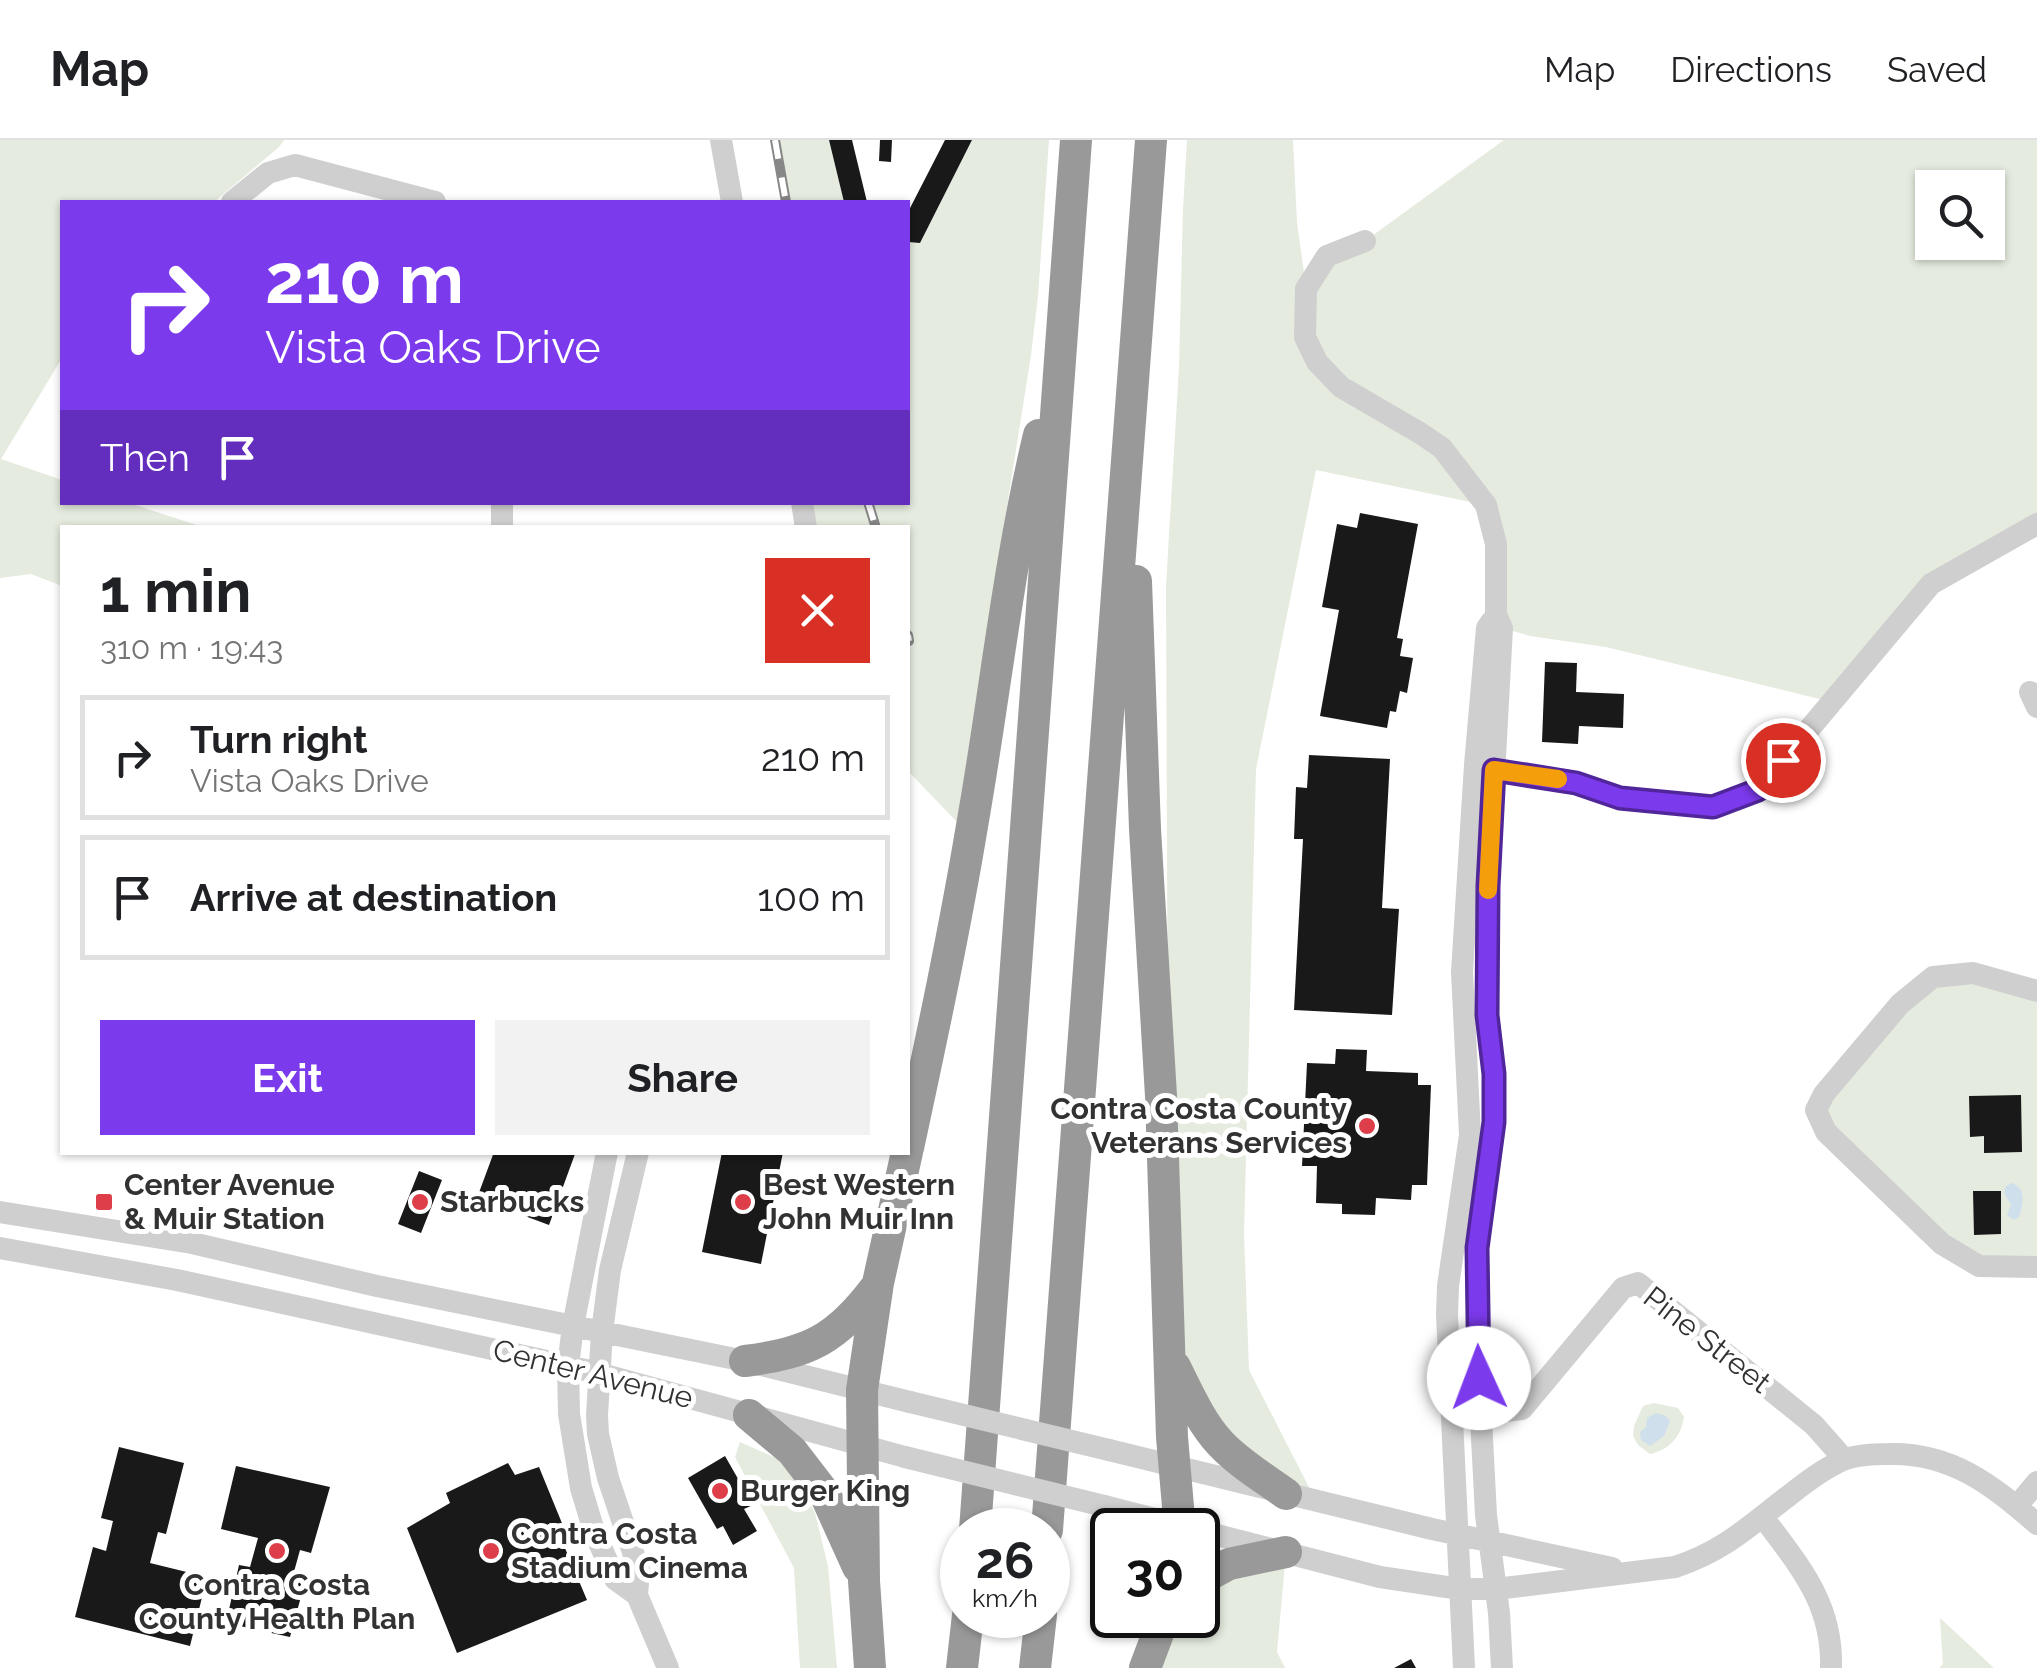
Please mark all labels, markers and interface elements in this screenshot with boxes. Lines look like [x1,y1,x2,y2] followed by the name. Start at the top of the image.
[50,41,149,97] text: Map
[1544,49,1615,90] text: Map
[1670,49,1832,90] text: Directions
[1887,49,1987,90] text: Saved
[1915,170,2005,260] map controls
[1915,170,2005,260] button: search
[265,237,464,319] text: 210 m
[100,240,230,370] icon: right
[265,321,601,374] text: Vista Oaks Drive
[210,430,265,485] icon: arrive
[100,435,190,480] text: Then
[100,556,251,626] text: 1 min
[765,558,870,663] button: close
[100,629,283,666] text: 310 m · 19:43
[190,717,367,762] text: Turn right
[1741,718,1826,803] pin
[105,730,160,785] icon: right
[1756,733,1811,788] icon: arrive
[761,735,865,780] text: 210 m
[190,762,429,799] text: Vista Oaks Drive
[105,870,160,925] icon: arrive
[190,875,557,920] text: Arrive at destination
[758,875,865,920] text: 100 m
[100,1020,475,1135] button: Exit
[495,1020,870,1135] button: Share
[1050,1091,1347,1160] place label: Contra Costa County Veterans Services
[1356,1115,1378,1137] marker: Contra Costa County Veterans Services
[124,1167,335,1236] place label: Center Avenue & Muir Station
[763,1167,955,1236] place label: Best Western John Muir Inn
[440,1184,584,1219] place label: Starbucks
[93,1191,115,1213] marker: Center Avenue & Muir Station
[409,1191,431,1213] marker: Starbucks
[732,1191,754,1213] marker: Best Western John Muir Inn
[1637,1279,1778,1400] street label: Pine Street
[1427,1326,1531,1430] position arrow
[490,1332,697,1415] street label: Center Avenue
[740,1473,910,1508] place label: Burger King
[709,1480,731,1502] marker: Burger King
[1090,1508,1220,1638] speed limit sign: 30
[511,1516,748,1585] place label: Contra Costa Stadium Cinema
[976,1531,1034,1590] text: 26
[266,1540,288,1562] marker: Contra Costa County Health Plan
[480,1540,502,1562] marker: Contra Costa Stadium Cinema
[139,1567,415,1636] place label: Contra Costa County Health Plan
[972,1583,1038,1613] text: km/h

